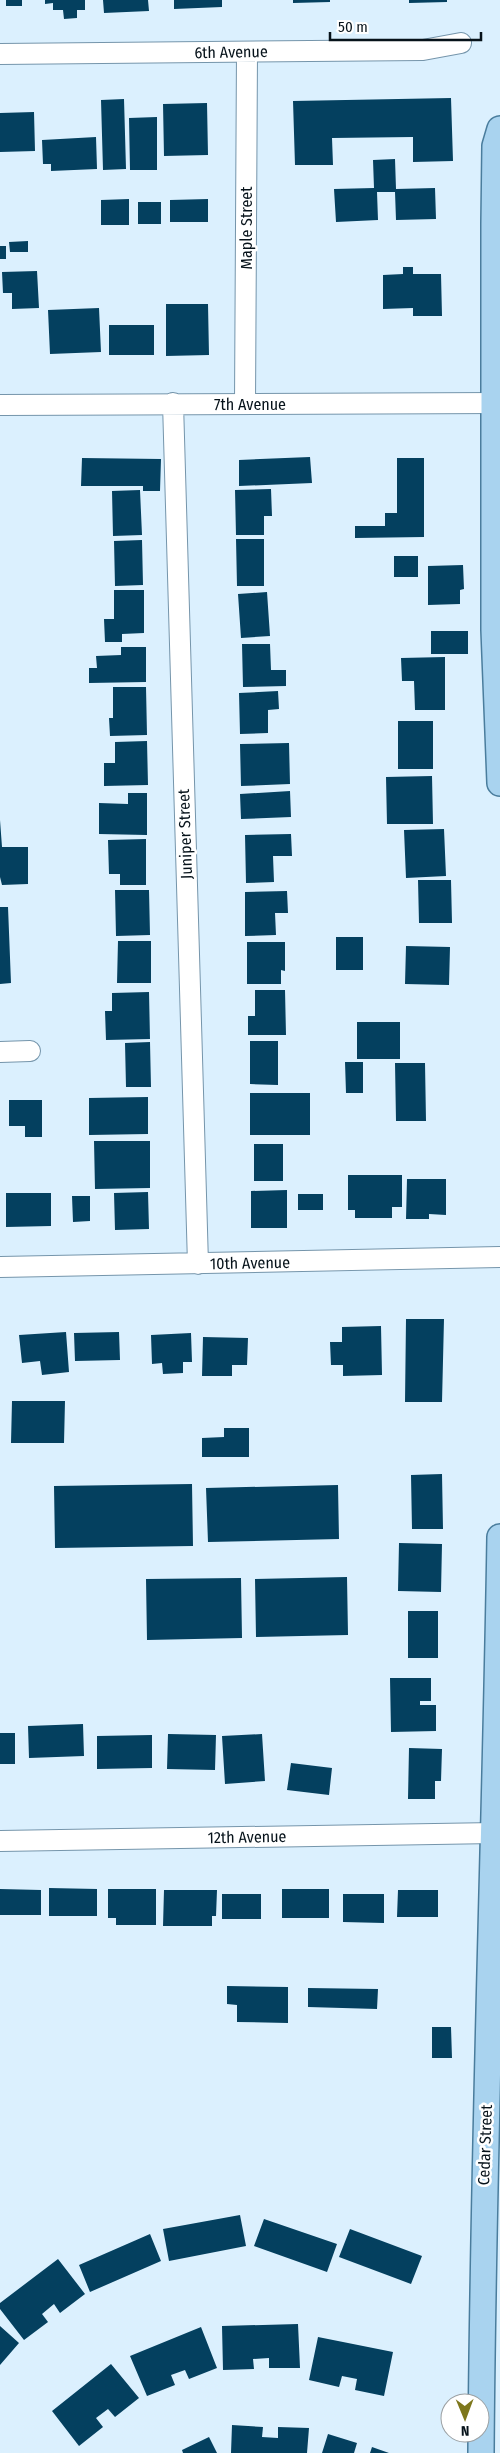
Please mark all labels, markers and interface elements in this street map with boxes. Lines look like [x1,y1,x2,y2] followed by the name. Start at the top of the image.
[330,10,481,42] scale bar
[338,18,368,36] text: 50 m
[194,42,268,62] street label: 6th Avenue
[237,186,256,269] street label: Maple Street
[214,395,286,414] street label: 7th Avenue
[174,788,196,879] street label: Juniper Street
[210,1253,290,1273] street label: 10th Avenue
[207,1827,287,1847] street label: 12th Avenue
[474,2104,496,2186] street label: Cedar Street
[440,2393,490,2443] north arrow
[461,2422,470,2439] text: N

